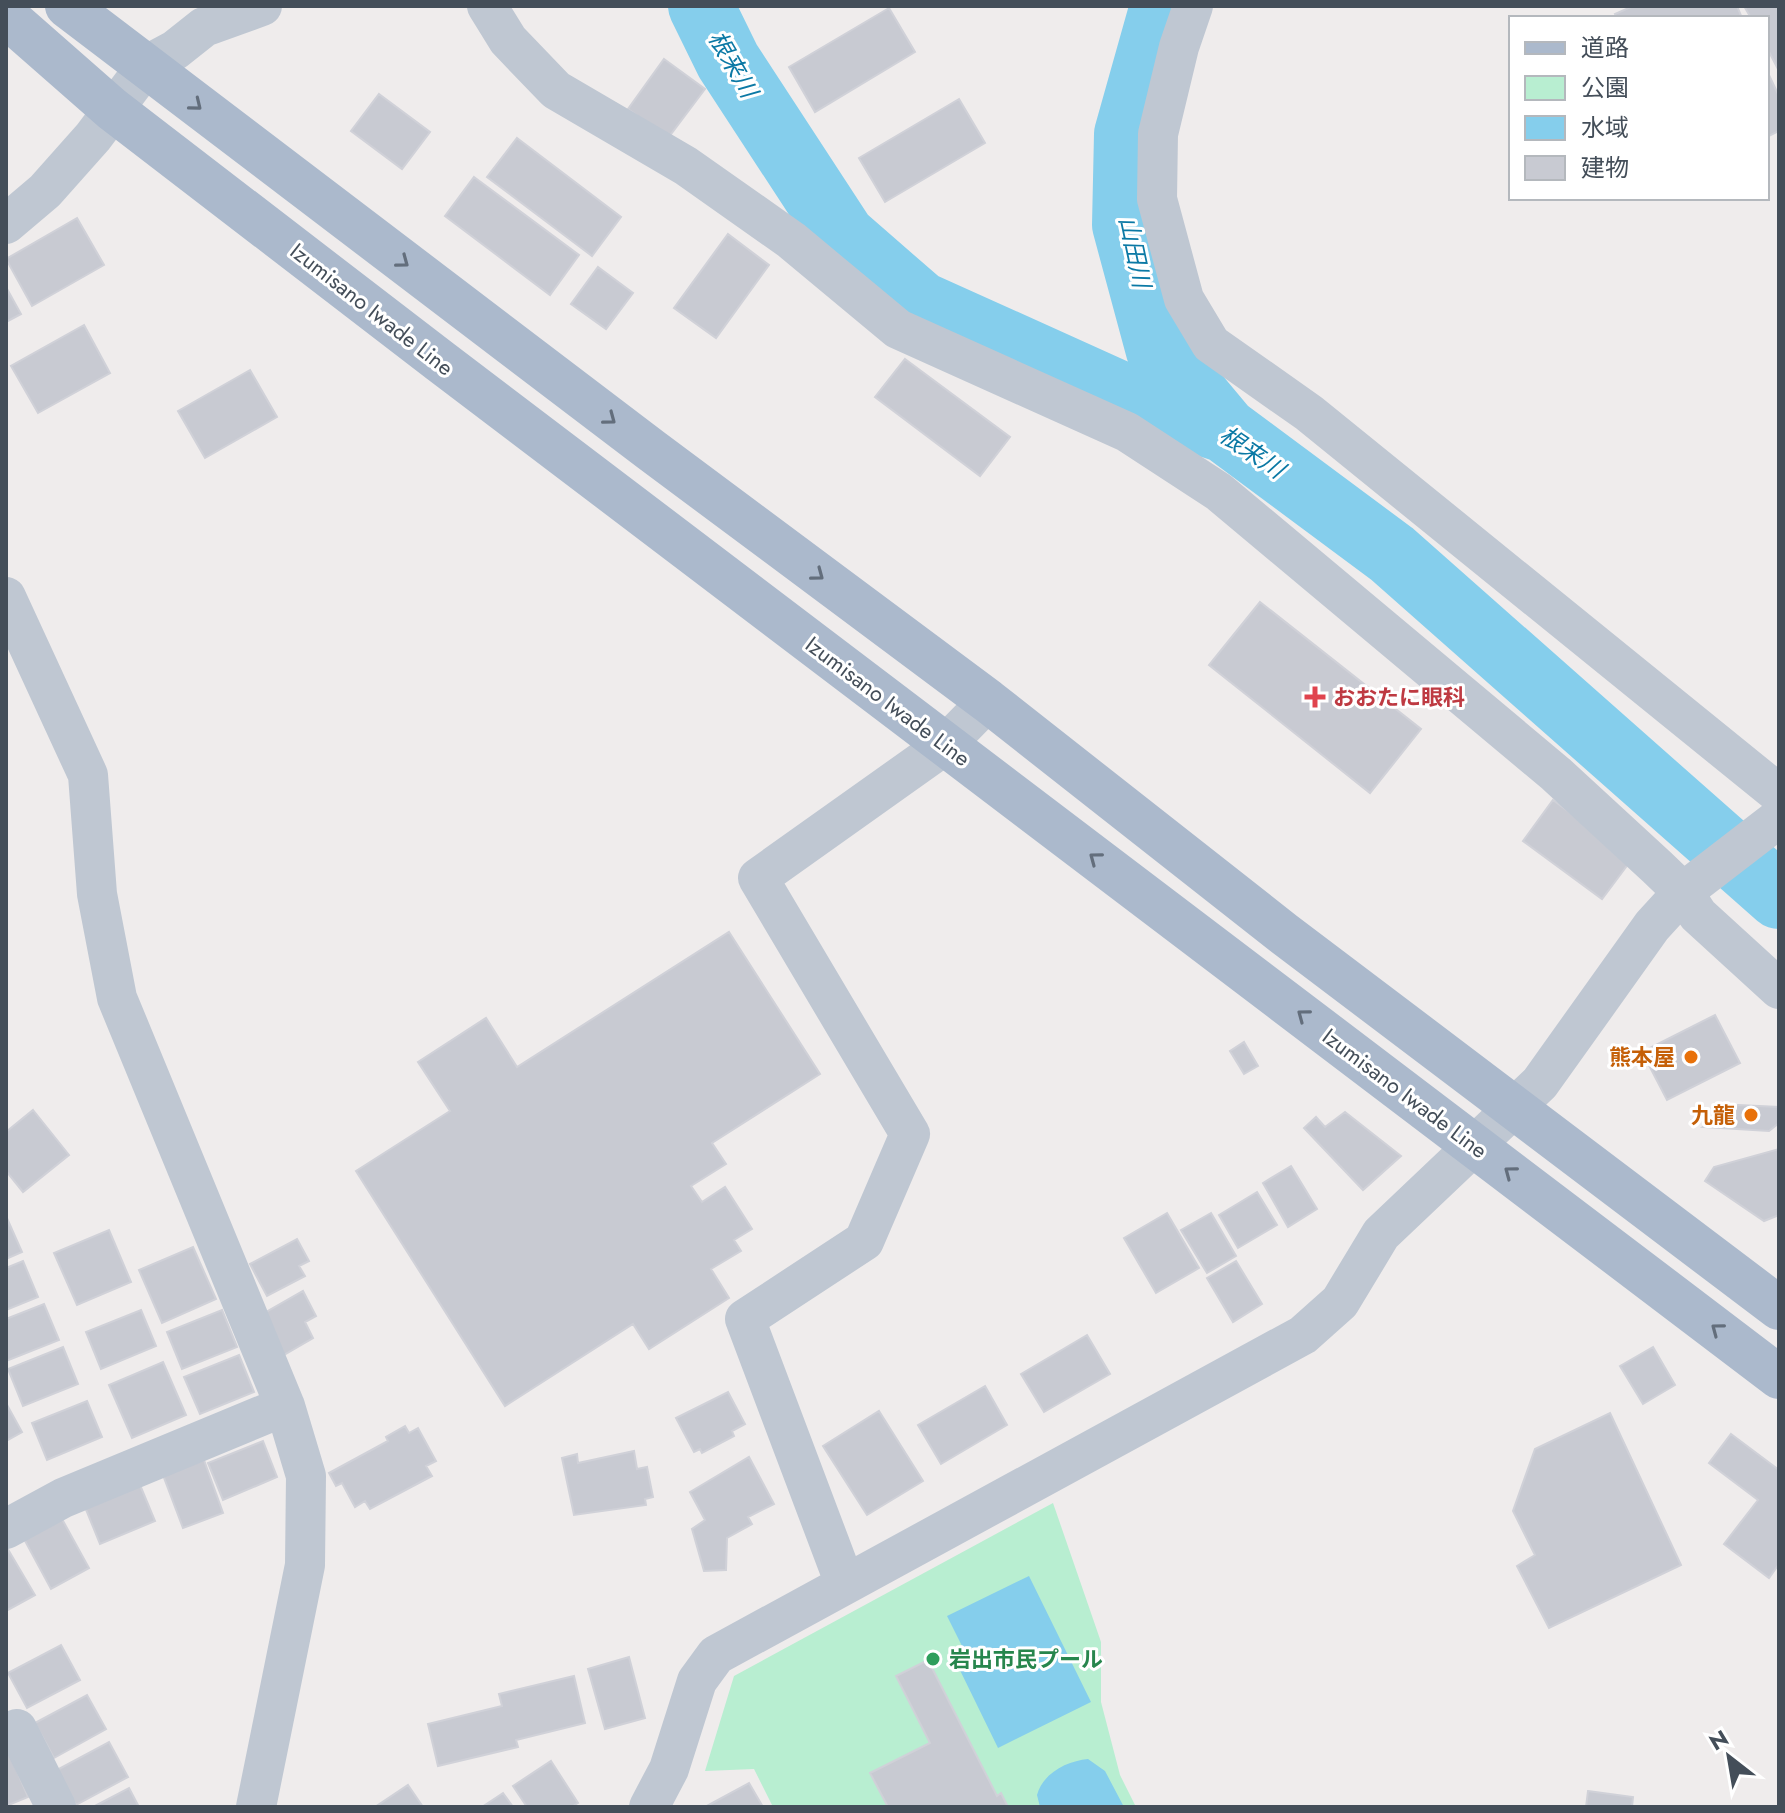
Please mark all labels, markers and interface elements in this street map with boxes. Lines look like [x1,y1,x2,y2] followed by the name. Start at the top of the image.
[1509,16,1769,200] legend
[700,24,768,107] water label: 根来川
[1581,30,1629,65] text: 道路
[1581,70,1629,105] text: 公園
[187,95,201,110] one-way arrow
[1581,110,1629,145] text: 水域
[1581,150,1629,185] text: 建物
[1110,213,1160,294] water label: 山田川
[284,235,460,383] street label: Izumisano Iwade Line
[394,253,408,267] one-way arrow
[601,410,616,424] one-way arrow
[1212,417,1294,488] water label: 根来川
[809,565,824,580] one-way arrow
[799,628,977,774] street label: Izumisano Iwade Line
[1333,681,1465,713] place label: おおたに眼科
[1304,686,1326,708] marker: おおたに眼科
[1089,854,1104,868] one-way arrow
[1297,1011,1311,1025] one-way arrow
[1316,1020,1494,1166] street label: Izumisano Iwade Line
[1609,1041,1675,1073] place label: 熊本屋
[1682,1048,1700,1066] marker: 熊本屋
[1691,1099,1735,1131] place label: 九龍
[1742,1106,1760,1124] marker: 九龍
[1504,1168,1519,1182] one-way arrow
[1711,1325,1726,1339] one-way arrow
[949,1643,1103,1675] place label: 岩出市民プール
[924,1650,942,1668] marker: 岩出市民プール
[1689,1717,1769,1797] north arrow
[1703,1722,1734,1758] text: N

